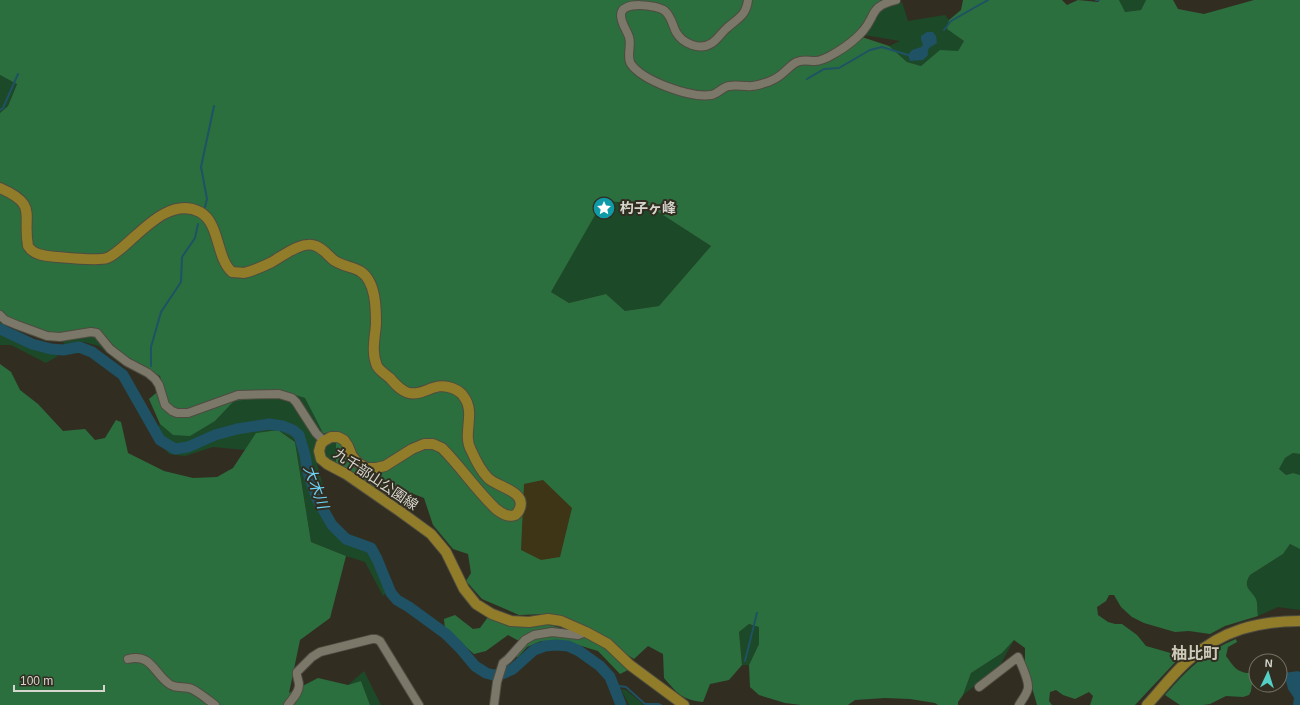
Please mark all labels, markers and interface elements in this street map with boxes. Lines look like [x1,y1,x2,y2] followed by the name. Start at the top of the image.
[591,195,617,221] place icon: 杓子ヶ峰
[620,200,676,216] place label: 杓子ヶ峰
[331,445,421,513] street label: 九千部山公園線
[301,463,333,513] water label: 大木川
[1171,644,1219,662] district label: 柚比町
[1248,653,1288,693] north arrow
[1264,657,1273,669] text: N
[14,667,104,693] scale bar
[20,674,53,688] text: 100 m

